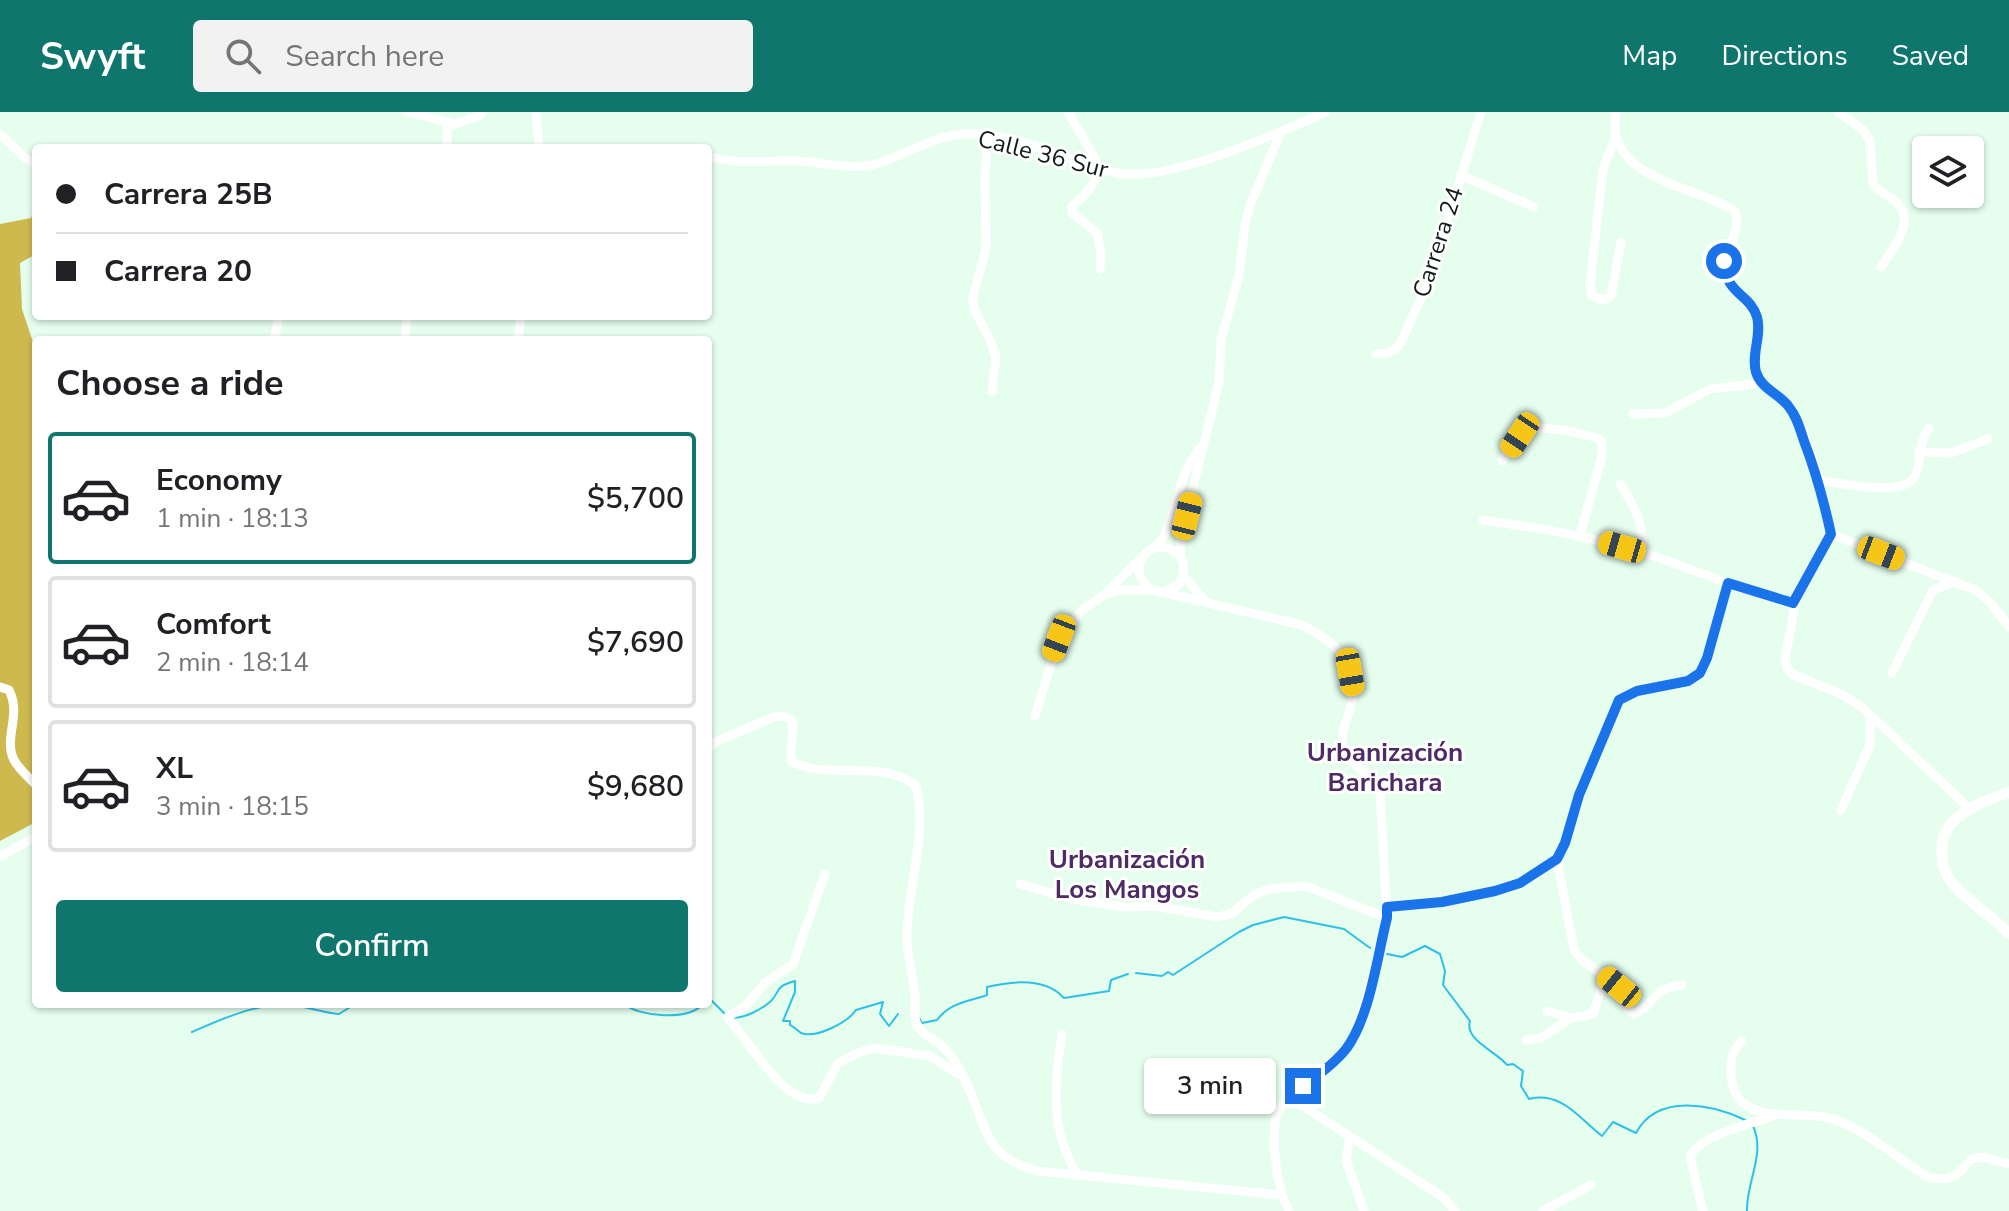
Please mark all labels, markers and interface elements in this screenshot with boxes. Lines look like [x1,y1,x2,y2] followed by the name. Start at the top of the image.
[193,20,753,92] search box
[40,31,145,82] text: Swyft
[221,34,265,78] icon: search
[285,36,444,77] text: Search here
[1622,37,1677,75] text: Map
[1721,37,1848,75] text: Directions
[1892,37,1969,75] text: Saved
[974,122,1112,186] street label: Calle 36 Sur
[1912,136,1984,208] map controls
[1912,136,1984,208] button: layers
[104,174,273,215] text: Carrera 25B
[1405,183,1471,301] street label: Carrera 24
[1706,243,1742,279] route start
[104,251,252,292] text: Carrera 20
[56,359,284,408] text: Choose a ride
[1497,408,1543,462] car
[156,460,282,501] text: Economy
[60,462,132,534] icon: car
[587,478,684,519] text: $5,700
[1170,490,1204,542] car
[156,501,309,536] text: 1 min · 18:13
[1596,529,1648,565] car
[1854,533,1908,573] car
[156,604,271,645] text: Comfort
[60,606,132,678] icon: car
[1039,611,1079,665] car
[587,622,684,663] text: $7,690
[156,645,309,680] text: 2 min · 18:14
[1334,646,1366,698] car
[1307,735,1463,800] district label: Urbanización Barichara
[156,748,193,789] text: XL
[60,750,132,822] icon: car
[587,766,684,807] text: $9,680
[156,789,309,824] text: 3 min · 18:15
[1049,842,1205,907] district label: Urbanización Los Mangos
[56,900,688,992] button: Confirm
[1593,963,1645,1011] car
[1143,1058,1275,1114] callout: 3 min
[1177,1068,1243,1103] text: 3 min
[1285,1068,1321,1104] route end

